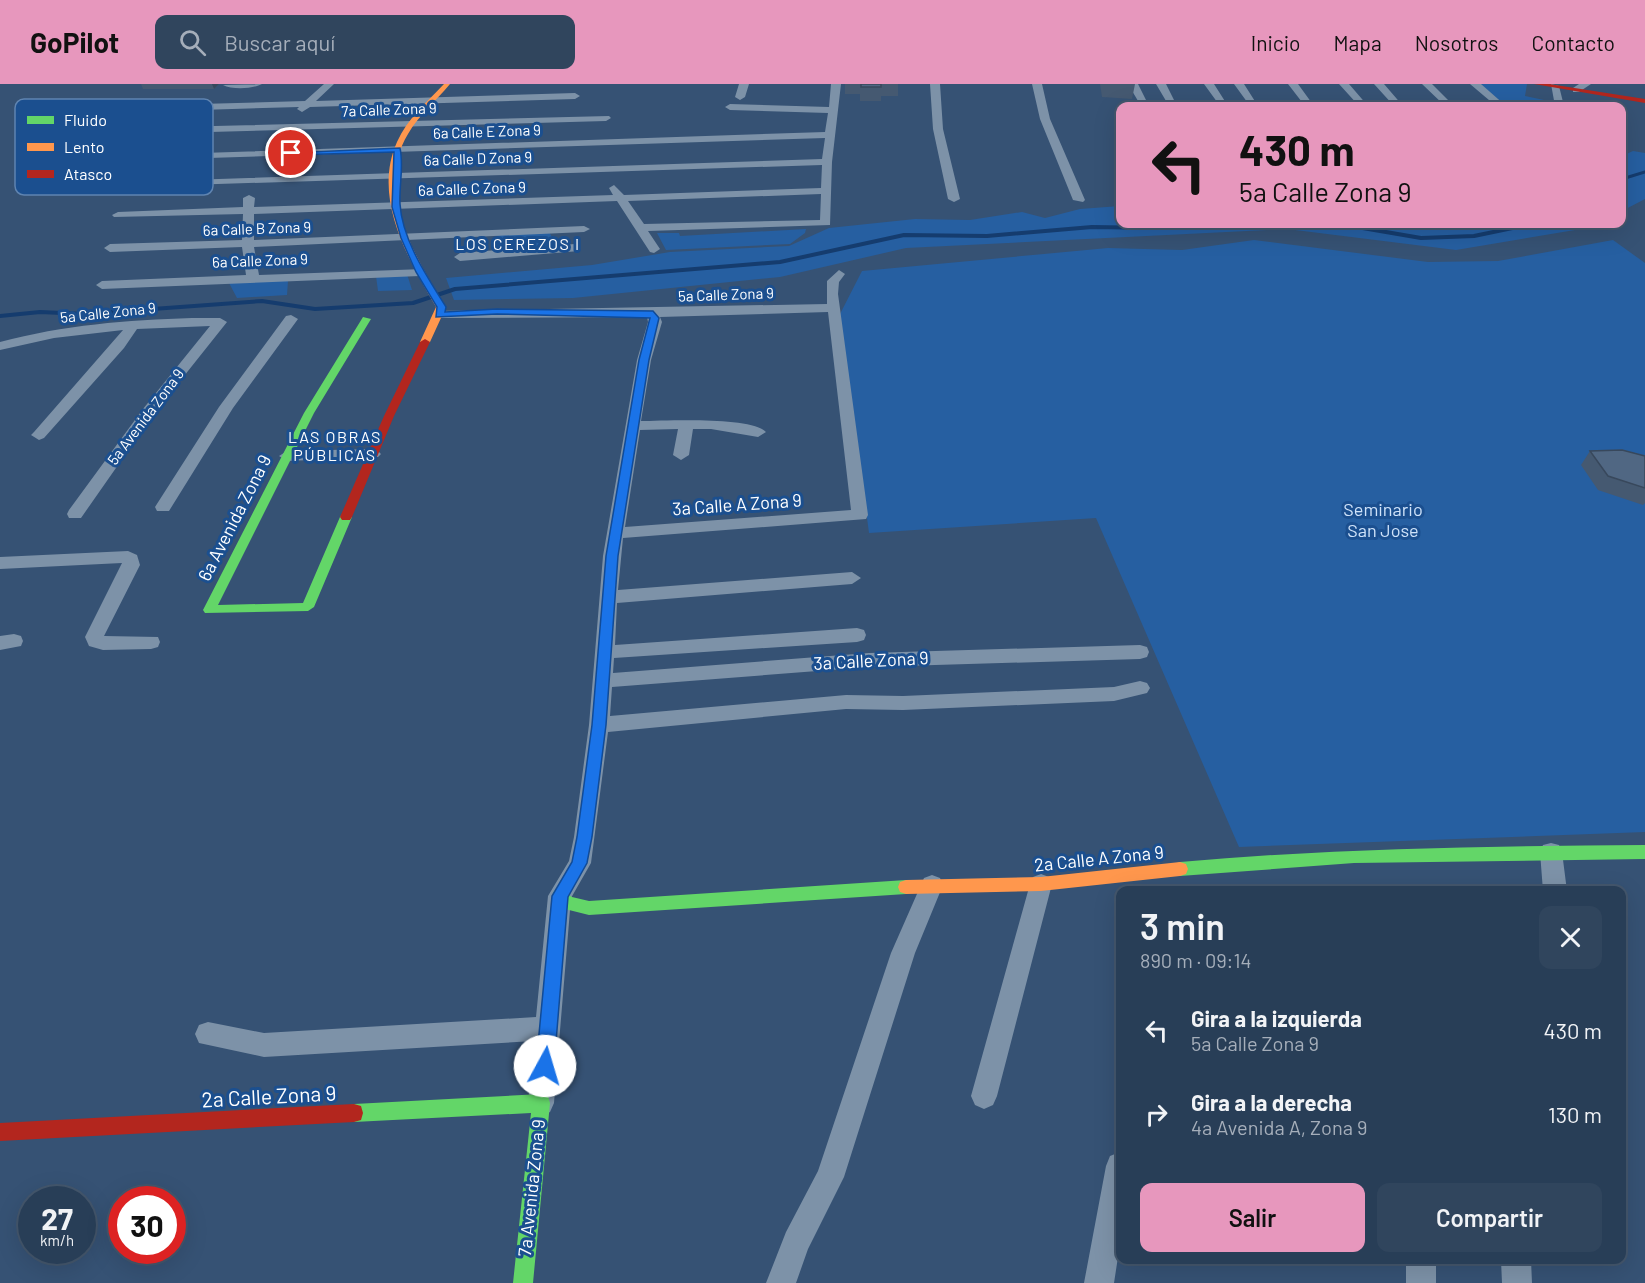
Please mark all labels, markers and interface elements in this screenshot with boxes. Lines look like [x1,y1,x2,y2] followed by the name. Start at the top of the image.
[155,15,575,69] search box
[30,25,119,59] text: GoPilot
[176,26,209,59] icon: search
[224,29,335,55] text: Buscar aquí
[1251,30,1301,55] text: Inicio
[1334,30,1382,55] text: Mapa
[1415,30,1498,55] text: Nosotros
[1531,30,1615,55] text: Contacto
[341,98,437,120] street label: 7a Calle Zona 9
[15,99,213,195] legend
[64,110,107,129] text: Fluido
[433,120,541,142] street label: 6a Calle E Zona 9
[1239,124,1355,174] text: 430 m
[1140,126,1218,204] icon: left
[265,127,316,178] pin
[274,136,307,169] icon: arrive
[64,137,105,156] text: Lento
[424,147,532,169] street label: 6a Calle D Zona 9
[64,164,112,183] text: Atasco
[1239,175,1412,207] text: 5a Calle Zona 9
[418,177,526,199] street label: 6a Calle C Zona 9
[203,217,311,239] street label: 6a Calle B Zona 9
[455,234,581,253] district label: LOS CEREZOS I
[212,249,308,271] street label: 6a Calle Zona 9
[678,283,774,305] street label: 5a Calle Zona 9
[59,298,157,326] street label: 5a Calle Zona 9
[103,365,187,468] street label: 5a Avenida Zona 9
[288,427,382,464] district label: LAS OBRAS PÚBLICAS
[193,451,275,584] street label: 6a Avenida Zona 9
[672,489,802,519] street label: 3a Calle A Zona 9
[1343,498,1423,541] park label: Seminario San Jose
[813,646,929,674] street label: 3a Calle Zona 9
[1033,840,1165,876] street label: 2a Calle A Zona 9
[1140,904,1225,947] text: 3 min
[1539,906,1602,969] button: close
[1140,948,1251,972] text: 890 m · 09:14
[1191,1005,1362,1031] text: Gira a la izquierda
[1140,1014,1173,1047] icon: left
[1544,1017,1602,1043] text: 430 m
[1191,1031,1319,1055] text: 5a Calle Zona 9
[513,1034,577,1098] position arrow
[201,1079,337,1112] street label: 2a Calle Zona 9
[1191,1089,1352,1115] text: Gira a la derecha
[1140,1098,1173,1131] icon: right
[1548,1101,1602,1127] text: 130 m
[1191,1115,1367,1139] text: 4a Avenida A, Zona 9
[513,1118,549,1258] street label: 7a Avenida Zona 9
[1140,1183,1365,1252] button: Salir
[1377,1183,1602,1252] button: Compartir
[108,1186,186,1264] speed limit sign: 30
[41,1200,73,1236] text: 27
[40,1231,74,1249] text: km/h

